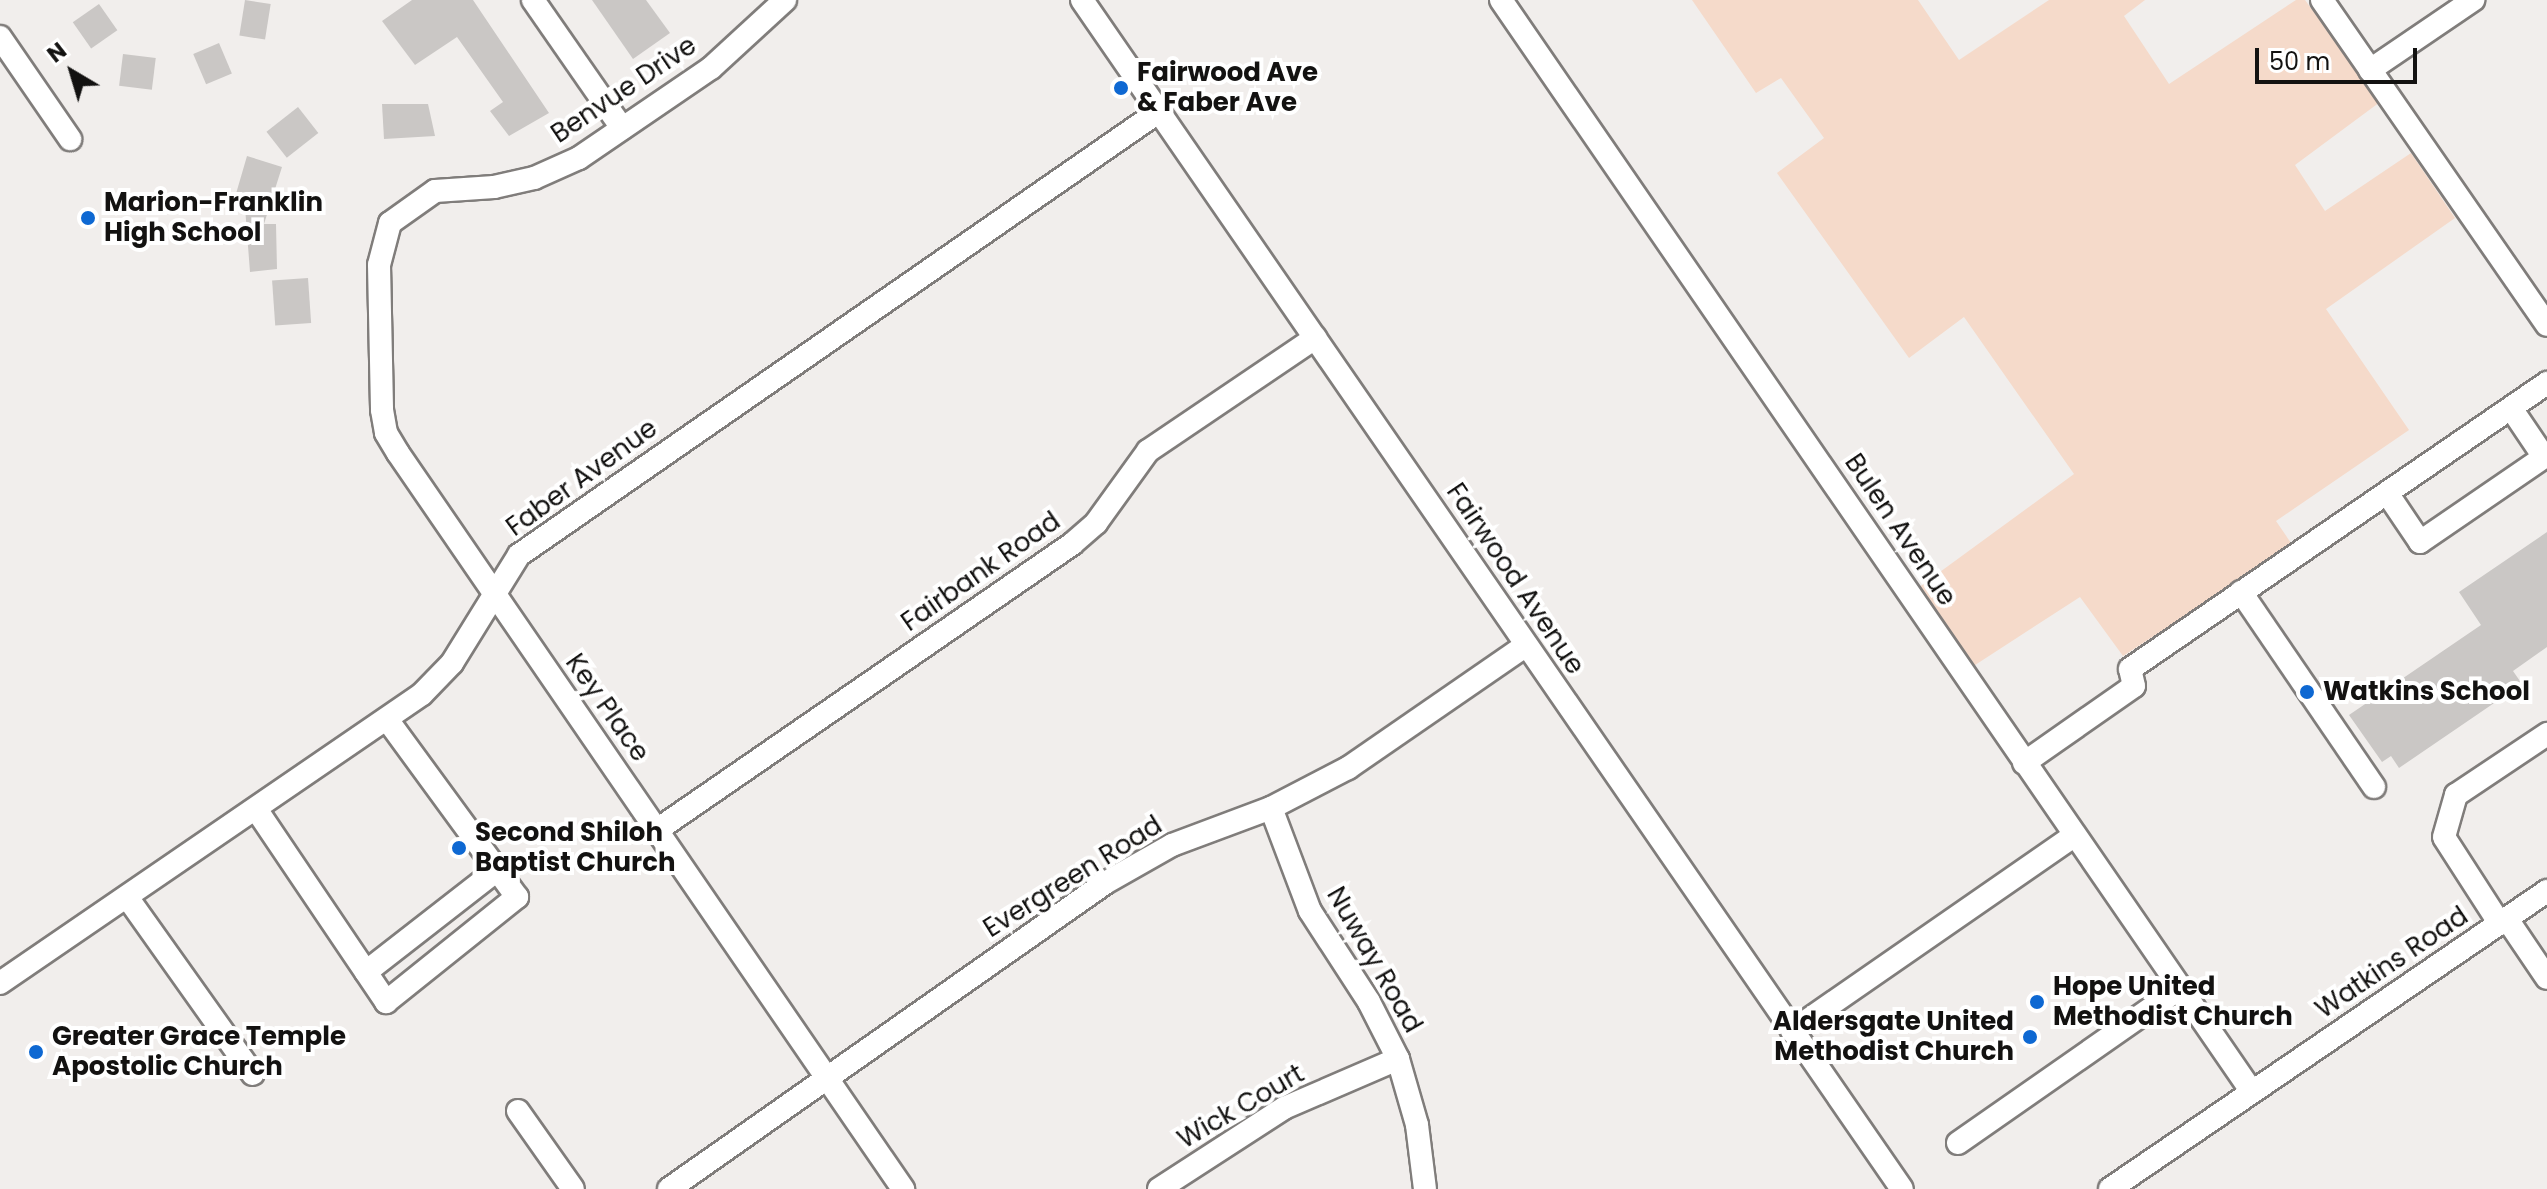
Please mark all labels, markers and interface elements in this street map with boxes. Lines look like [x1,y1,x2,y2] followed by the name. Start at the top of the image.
[546,30,702,150] street label: Benvue Drive
[32,32,112,112] north arrow
[2259,32,2421,82] scale bar
[41,35,73,70] text: N
[2269,45,2330,78] text: 50 m
[1137,57,1318,118] place label: Fairwood Ave & Faber Ave
[1112,79,1130,97] marker: Fairwood Ave & Faber Ave
[104,187,323,248] place label: Marion-Franklin High School
[79,209,97,227] marker: Marion-Franklin High School
[501,413,663,543] street label: Faber Avenue
[1838,448,1962,612] street label: Bulen Avenue
[1440,478,1590,680] street label: Fairwood Avenue
[896,506,1066,638] street label: Fairbank Road
[559,648,655,768] street label: Key Place
[2323,676,2530,708] place label: Watkins School
[2298,683,2316,701] marker: Watkins School
[978,810,1168,944] street label: Evergreen Road
[475,817,675,878] place label: Second Shiloh Baptist Church
[450,839,468,857] marker: Second Shiloh Baptist Church
[1320,882,1428,1038] street label: Nuway Road
[2310,901,2474,1025] street label: Watkins Road
[2053,971,2293,1032] place label: Hope United Methodist Church
[2028,993,2046,1011] marker: Hope United Methodist Church
[1773,1006,2014,1068] place label: Aldersgate United Methodist Church
[52,1021,346,1082] place label: Greater Grace Temple Apostolic Church
[2021,1028,2039,1046] marker: Aldersgate United Methodist Church
[27,1043,45,1061] marker: Greater Grace Temple Apostolic Church
[1172,1058,1310,1156] street label: Wick Court

